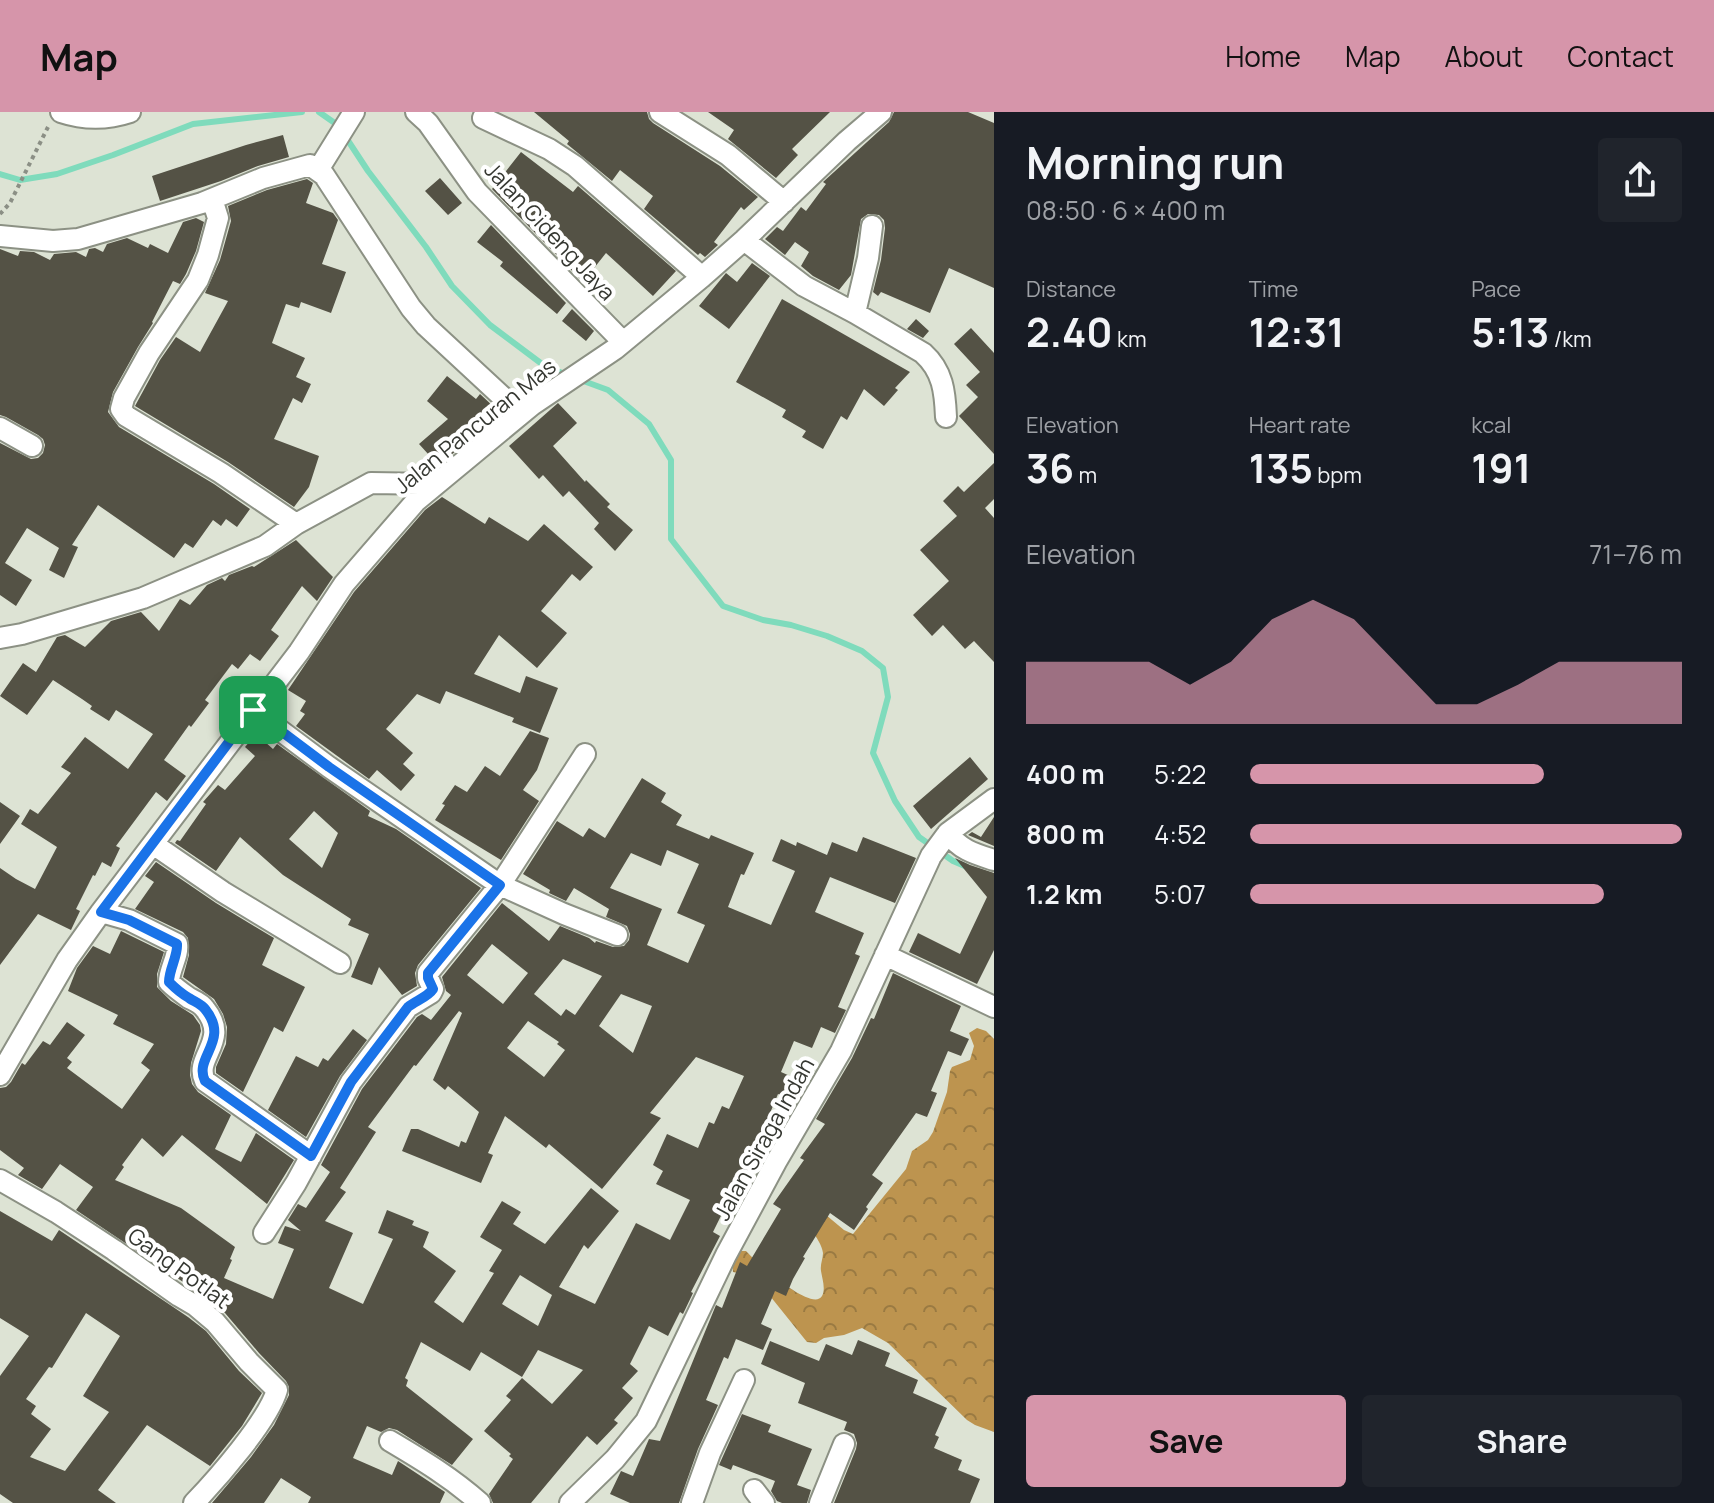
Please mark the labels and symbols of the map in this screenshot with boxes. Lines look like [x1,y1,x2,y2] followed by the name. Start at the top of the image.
[478,155,622,307] street label: Jalan Cideng Jaya
[388,351,562,501] street label: Jalan Pancuran Mas
[219,676,287,744] pin
[707,1052,821,1226] street label: Jalan Siraga Indah
[122,1221,236,1315] street label: Gang Potlat

